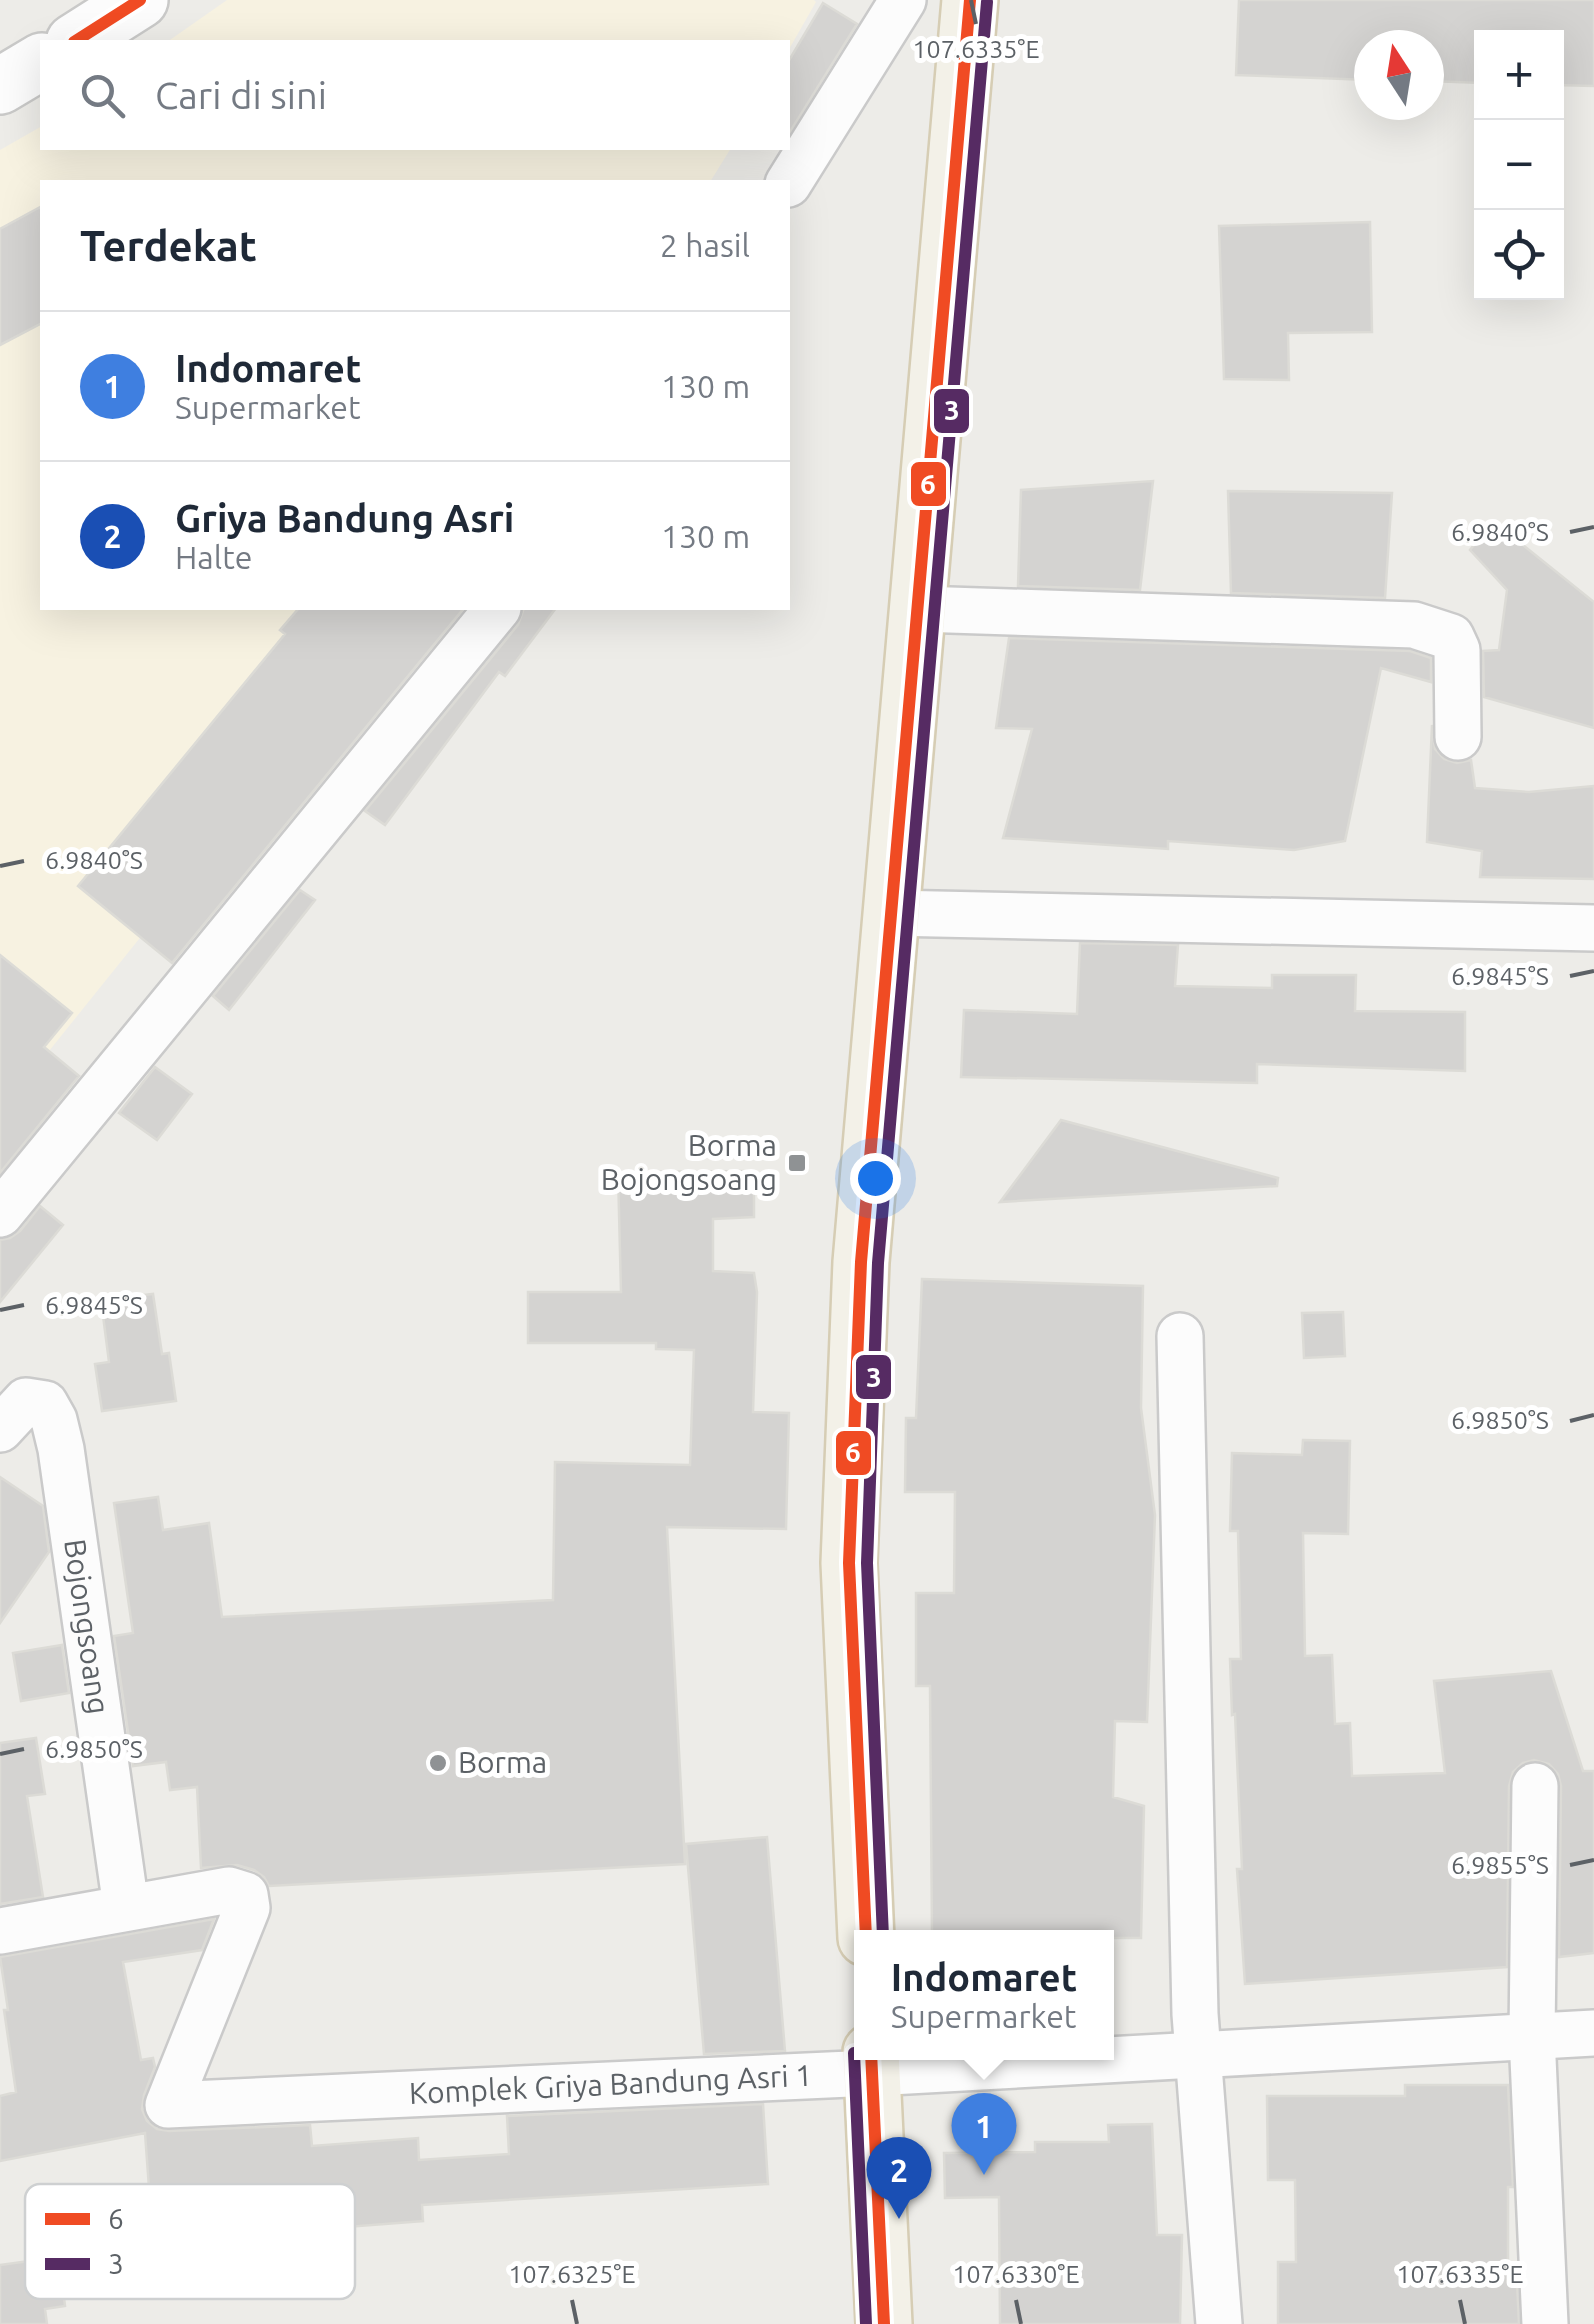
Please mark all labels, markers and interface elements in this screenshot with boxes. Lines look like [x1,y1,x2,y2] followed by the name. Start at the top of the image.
[1354,30,1444,120] north arrow
[1474,30,1564,300] map controls
[1474,30,1564,120] button: +
[913,35,1039,63] text: 107.6335°E
[40,40,790,150] search box
[75,68,130,123] icon: search
[155,74,327,116] text: Cari di sini
[1474,120,1564,210] button: −
[1474,210,1564,300] button: locate
[80,222,257,269] text: Terdekat
[660,227,750,263] text: 2 hasil
[175,347,361,389] text: Indomaret
[103,368,122,404] text: 1
[661,368,750,404] text: 130 m
[932,387,971,435] line badge: 3
[175,389,361,425] text: Supermarket
[944,394,960,425] text: 3
[909,460,948,508] line badge: 6
[920,468,936,499] text: 6
[175,497,514,539] text: Griya Bandung Asri
[103,518,122,554] text: 2
[661,518,750,554] text: 130 m
[1451,518,1549,546] text: 6.9840°S
[175,539,252,575] text: Halte
[45,846,143,874] text: 6.9840°S
[1451,962,1549,990] text: 6.9845°S
[601,1128,777,1196] place label: Borma Bojongsoang
[786,1152,808,1174] marker: Borma Bojongsoang
[850,1153,901,1204] your location
[45,1291,143,1319] text: 6.9845°S
[854,1353,893,1401] line badge: 3
[866,1361,882,1392] text: 3
[1451,1406,1549,1434] text: 6.9850°S
[834,1429,873,1477] line badge: 6
[845,1436,861,1467] text: 6
[58,1537,116,1716] street label: Bojongsoang
[45,1735,143,1763] text: 6.9850°S
[458,1745,547,1779] place label: Borma
[427,1752,449,1774] marker: Borma
[1451,1851,1549,1879] text: 6.9855°S
[854,1930,1114,2060] popup
[891,1956,1077,1998] text: Indomaret
[891,1998,1076,2034] text: Supermarket
[408,2058,813,2110] street label: Komplek Griya Bandung Asri 1
[952,2092,1016,2175] pin: 1
[866,2136,932,2219] pin: 2
[25,2184,355,2299] legend
[108,2203,124,2234] text: 6
[108,2248,124,2279] text: 3
[509,2260,635,2288] text: 107.6325°E
[953,2260,1079,2288] text: 107.6330°E
[1397,2260,1523,2288] text: 107.6335°E

